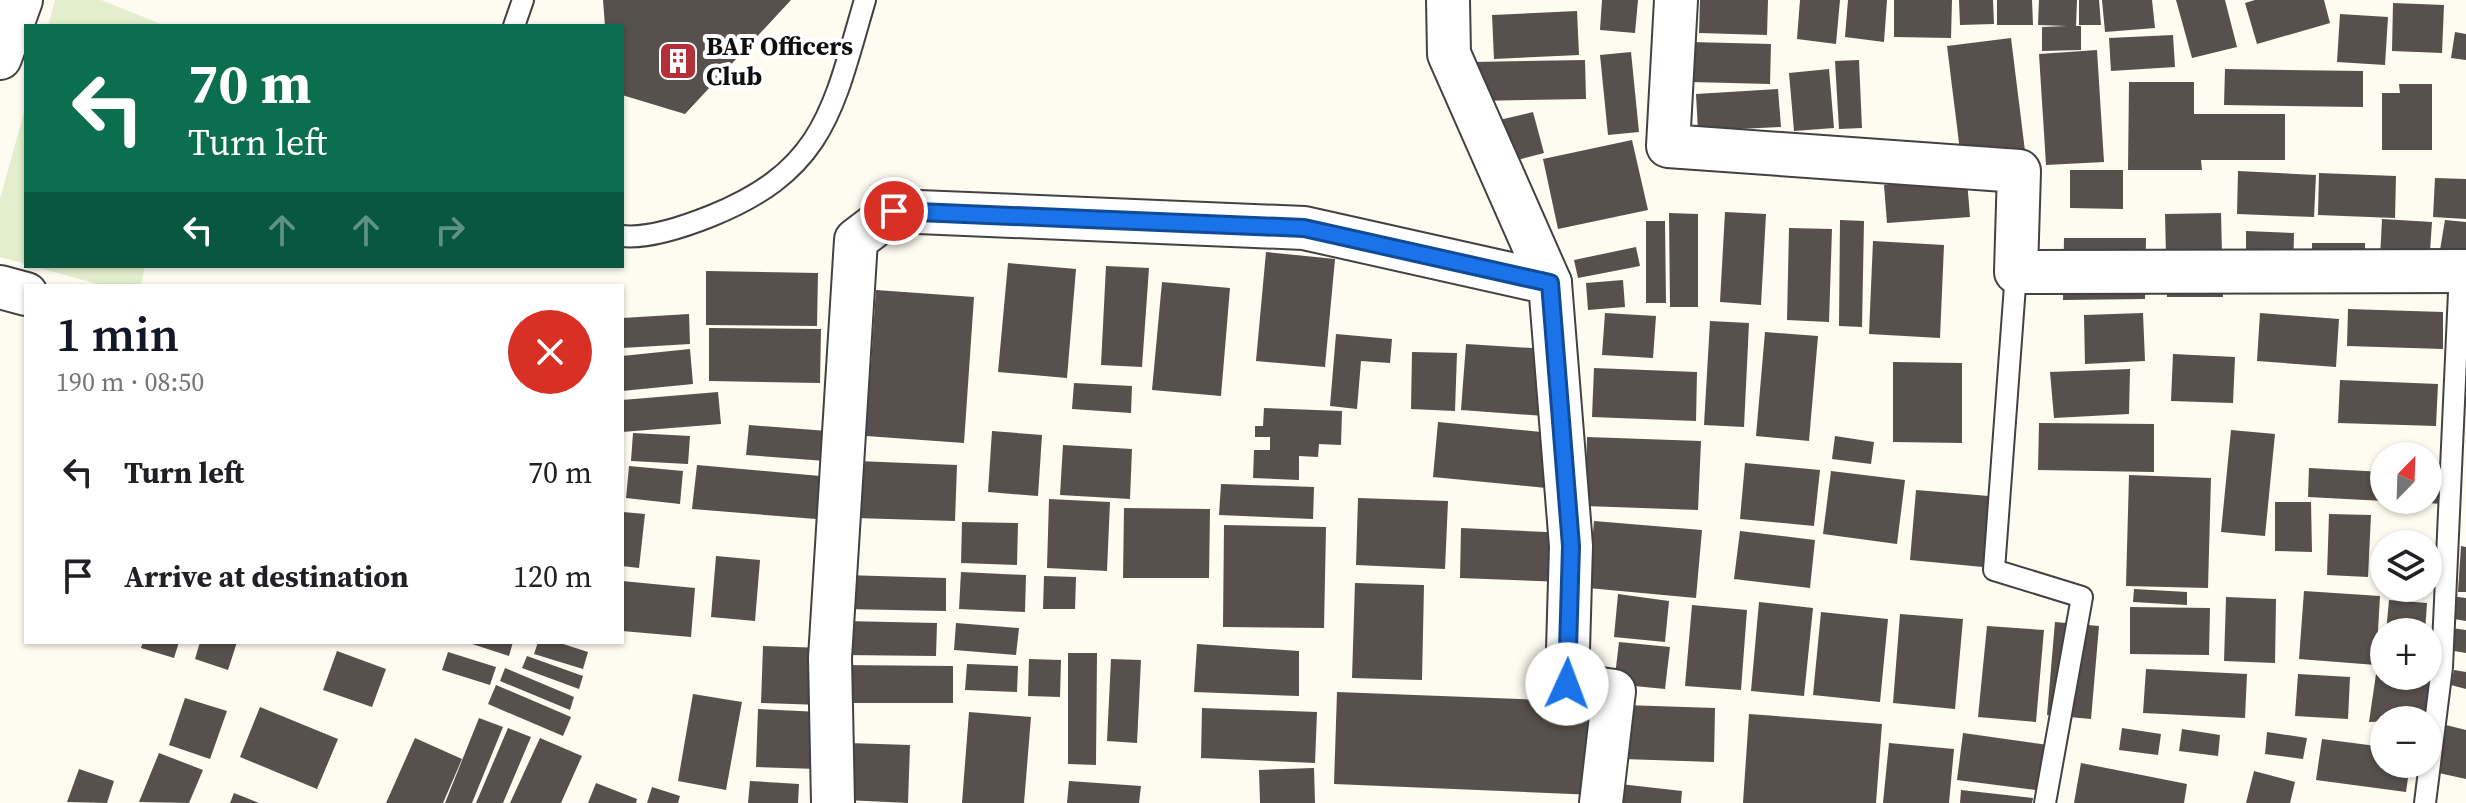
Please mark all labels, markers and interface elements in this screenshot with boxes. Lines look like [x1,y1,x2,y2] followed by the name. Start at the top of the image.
[706,28,853,94] place label: BAF Officers Club
[657,40,699,82] building icon: BAF Officers Club
[188,45,311,122] text: 70 m
[56,56,160,160] icon: left
[188,118,327,167] text: Turn left
[860,177,928,245] pin
[872,189,916,233] icon: arrive
[176,208,220,252] icon: left
[260,208,304,252] icon: ahead
[344,208,388,252] icon: ahead
[428,208,472,252] icon: right
[56,301,179,367] text: 1 min
[508,310,592,394] button: close
[56,364,204,400] text: 190 m · 08:50
[2370,442,2442,514] north arrow
[2370,442,2442,778] map controls
[56,450,100,494] icon: left
[124,452,244,493] text: Turn left
[528,452,592,493] text: 70 m
[2370,530,2442,602] button: layers
[56,554,100,598] icon: arrive
[124,556,409,597] text: Arrive at destination
[513,556,592,597] text: 120 m
[2370,618,2442,690] button: +
[1525,642,1609,726] position arrow
[2370,706,2442,778] button: −

